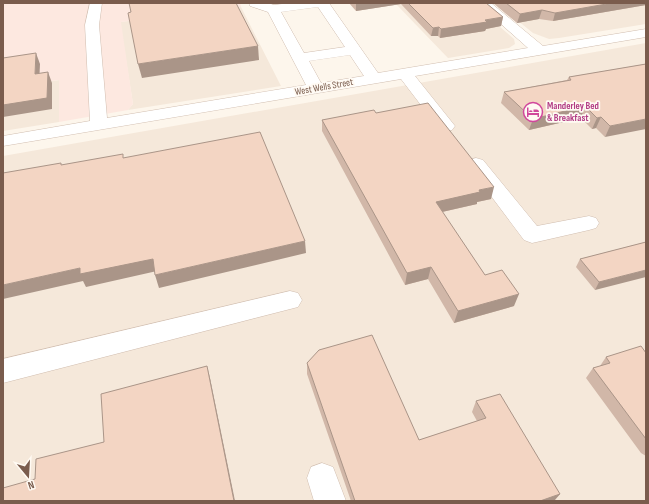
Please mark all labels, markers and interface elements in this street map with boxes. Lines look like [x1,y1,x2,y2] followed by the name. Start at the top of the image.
[294,76,354,98] street label: West Wells Street
[547,100,599,124] place label: Manderley Bed & Breakfast
[522,101,544,123] hotel icon: Manderley Bed & Breakfast
[8,456,48,496] north arrow
[26,478,36,492] text: N

